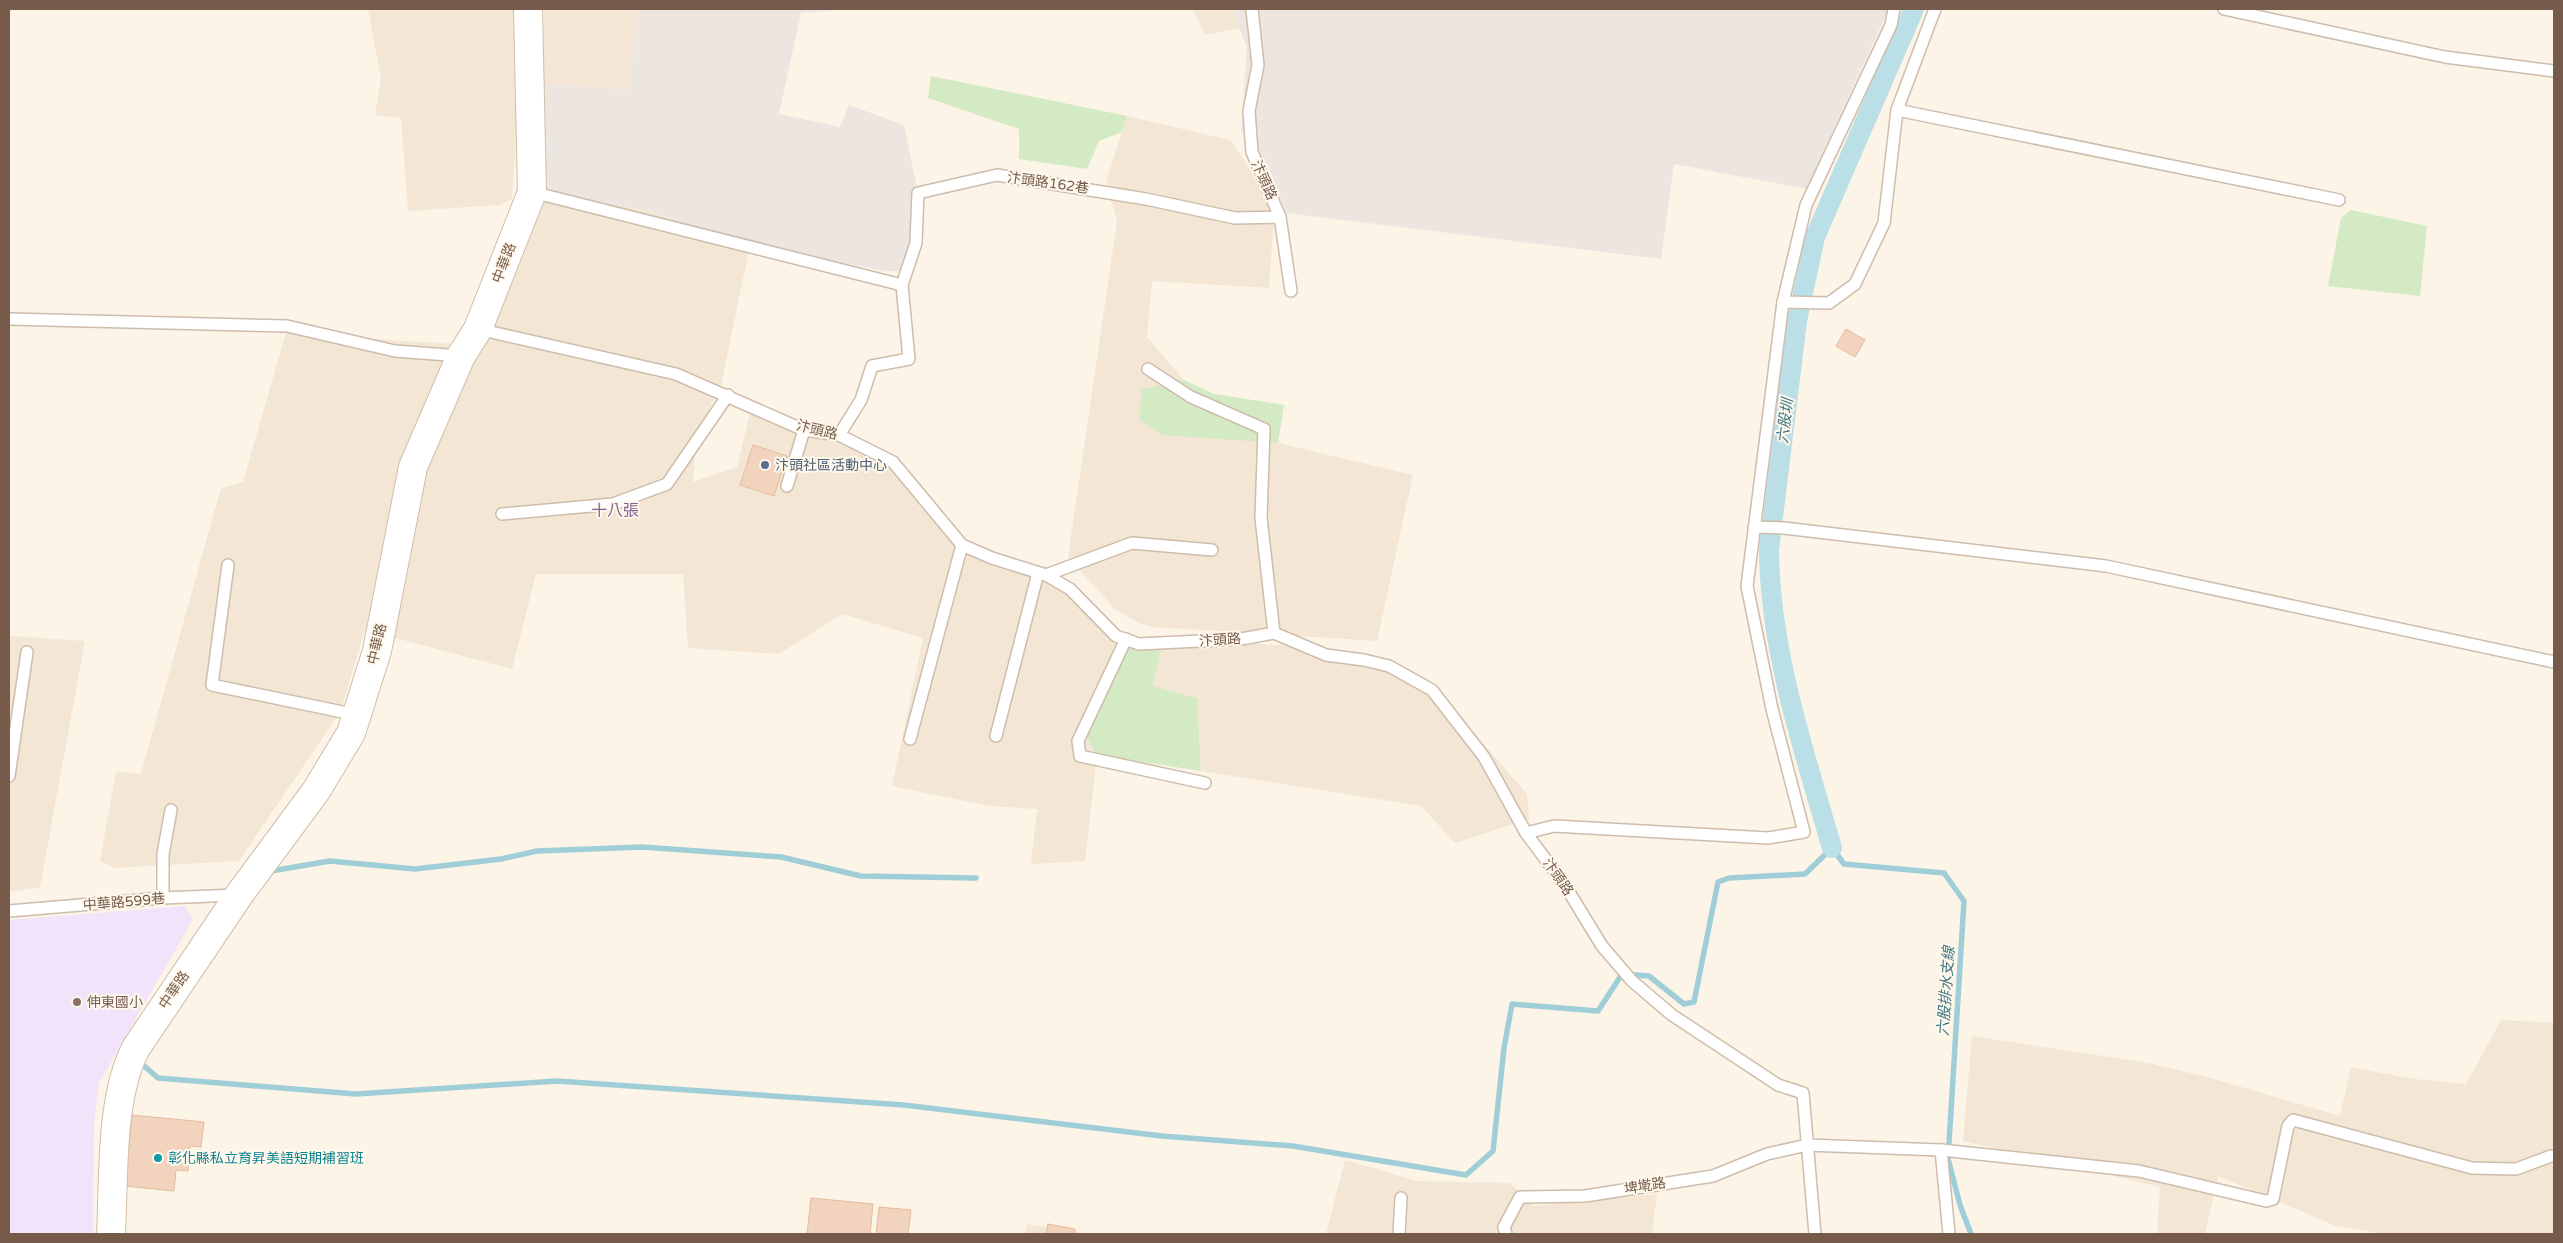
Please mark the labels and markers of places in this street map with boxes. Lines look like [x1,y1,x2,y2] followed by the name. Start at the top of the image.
[775,457,887,474] place label: 汴頭社區活動中心
[759,459,771,471] marker: 汴頭社區活動中心
[87,994,143,1011] place label: 伸東國小
[71,996,83,1008] marker: 伸東國小
[168,1150,364,1167] place label: 彰化縣私立育昇美語短期補習班
[152,1152,164,1164] marker: 彰化縣私立育昇美語短期補習班

